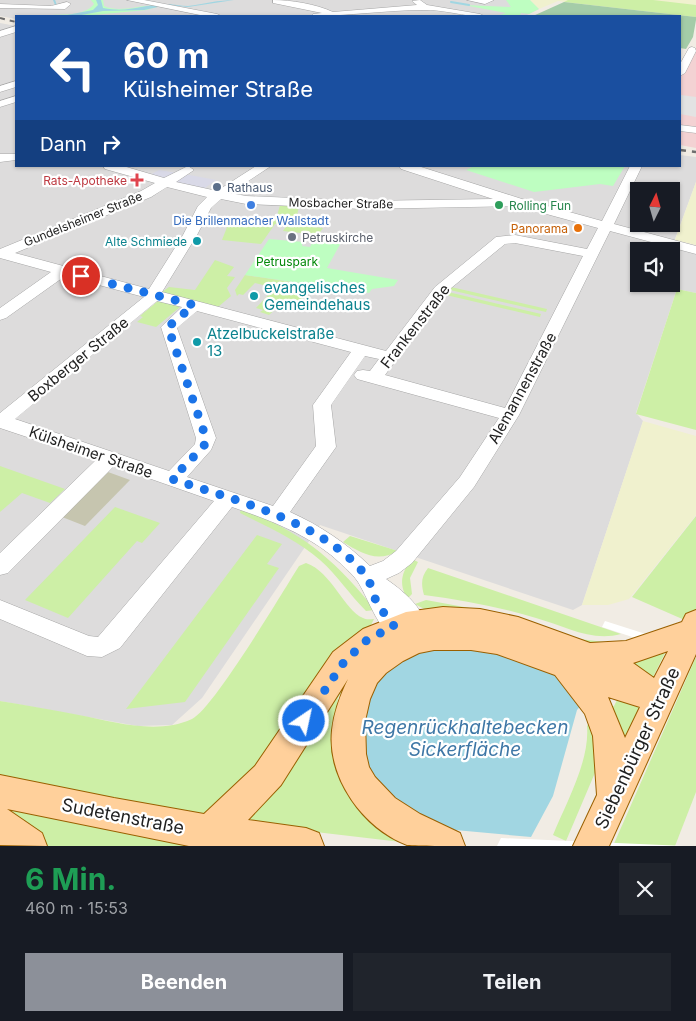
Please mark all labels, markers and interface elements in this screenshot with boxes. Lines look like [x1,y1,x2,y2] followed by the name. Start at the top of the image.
[123,34,210,76] text: 60 m
[40,35,105,100] icon: left
[123,76,313,102] text: Külsheimer Straße
[97,130,125,158] icon: right
[40,133,87,156] text: Dann
[43,173,127,188] place label: Rats-Apotheke
[131,174,143,186] marker: Rats-Apotheke
[227,180,273,195] place label: Rathaus
[211,181,223,193] marker: Rathaus
[630,182,680,232] north arrow
[630,182,680,292] map controls
[22,188,144,250] street label: Gundelsheimer Straße
[289,195,393,211] street label: Mosbacher Straße
[509,198,571,213] place label: Rolling Fun
[245,199,257,211] marker: Die Brillenmacher Wallstadt
[493,199,505,211] marker: Rolling Fun
[173,213,329,228] place label: Die Brillenmacher Wallstadt
[511,221,568,236] place label: Panorama
[572,222,584,234] marker: Panorama
[302,230,373,245] place label: Petruskirche
[286,231,298,243] marker: Petruskirche
[105,234,187,249] place label: Alte Schmiede
[191,235,203,247] marker: Alte Schmiede
[630,242,680,292] button: sound
[256,254,318,269] park label: Petruspark
[60,255,102,297] pin
[67,262,95,290] icon: arrive
[264,278,370,314] place label: evangelisches Gemeindehaus
[376,280,454,372] street label: Frankenstraße
[248,290,260,302] marker: evangelisches Gemeindehaus
[24,312,132,406] street label: Boxberger Straße
[207,324,334,360] place label: Atzelbuckelstraße 13
[484,329,560,447] street label: Alemannenstraße
[191,336,203,348] marker: Atzelbuckelstraße 13
[27,422,155,482] street label: Külsheimer Straße
[590,664,684,832] street label: Siebenbürger Straße
[277,694,329,746] position arrow
[362,716,568,761] water label: Regenrückhaltebecken Sickerfläche
[60,794,186,838] street label: Sudetenstraße
[25,861,116,897] text: 6 Min.
[619,863,671,915] button: close
[25,898,128,918] text: 460 m · 15:53
[25,953,343,1011] button: Beenden
[353,953,671,1011] button: Teilen

